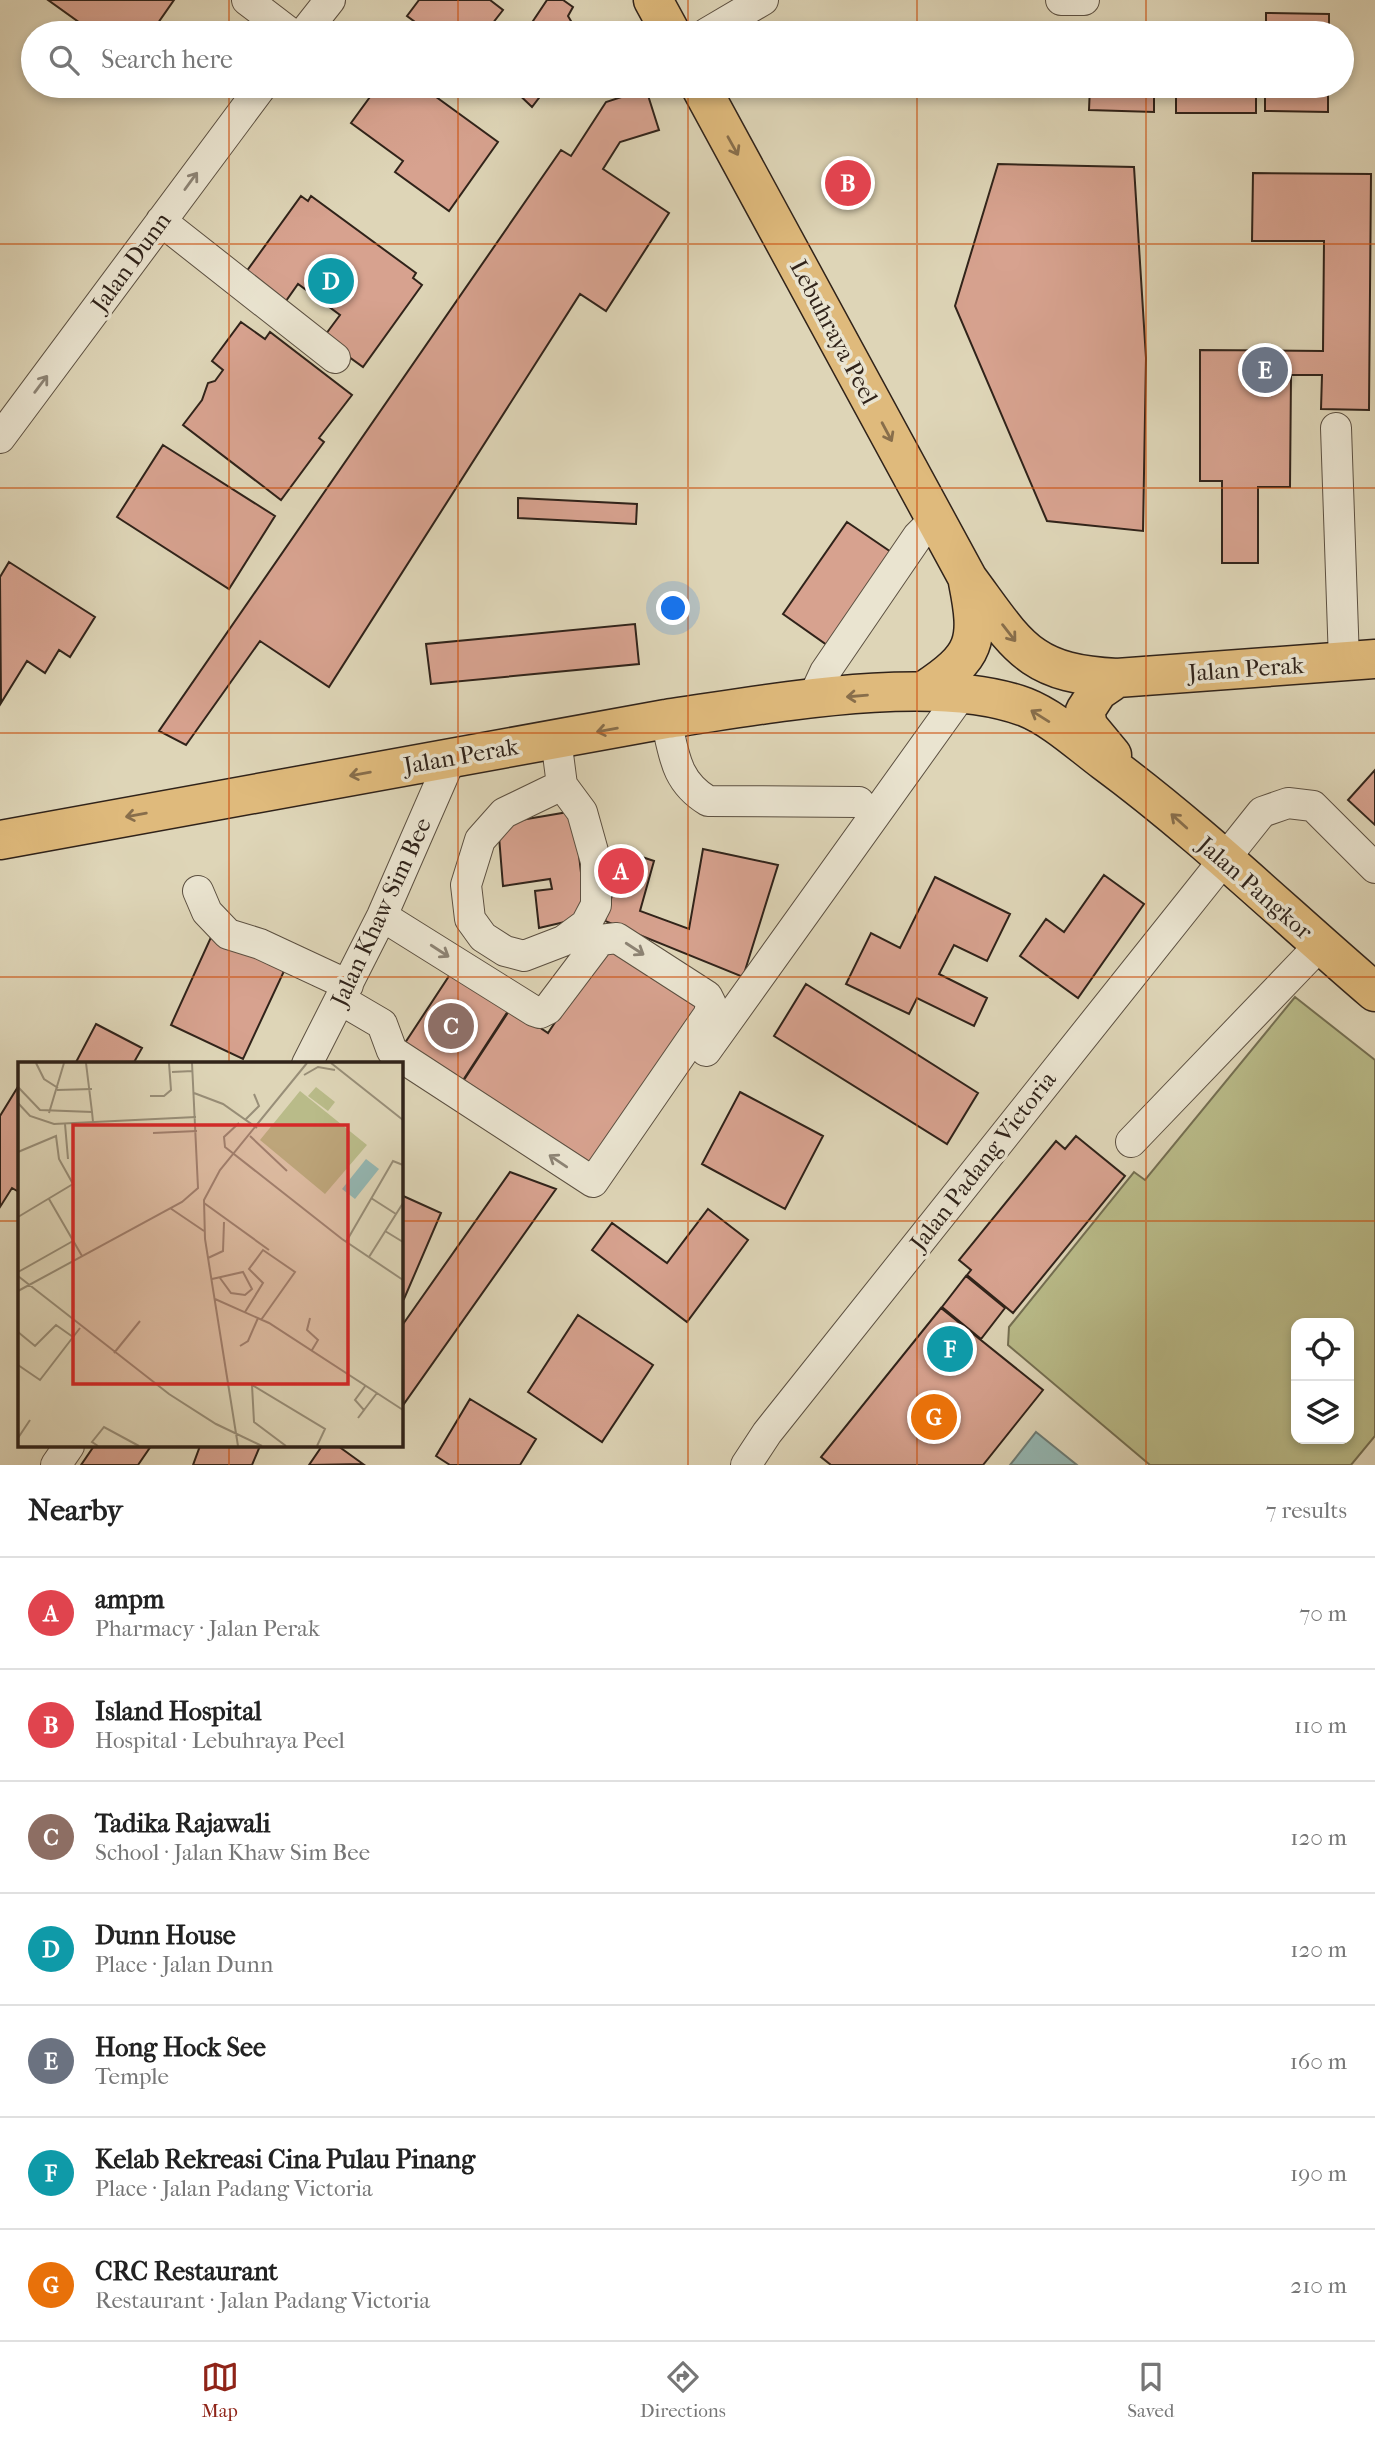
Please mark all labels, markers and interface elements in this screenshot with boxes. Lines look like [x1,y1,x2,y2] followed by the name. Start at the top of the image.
[21,21,1354,98] search box
[45,41,83,79] icon: search
[101,44,233,75] text: Search here
[726,135,740,155] one-way arrow
[825,157,871,209] pin: B
[183,172,198,191] one-way arrow
[84,207,177,319] street label: Jalan Dunn
[308,255,354,307] pin: D
[784,255,884,409] street label: Lebuhraya Peel
[1242,344,1288,396] pin: E
[34,375,49,394] one-way arrow
[881,421,894,442] one-way arrow
[656,591,690,625] your location
[1001,624,1016,642] one-way arrow
[1185,651,1305,687] street label: Jalan Perak
[846,690,869,703] one-way arrow
[1031,709,1051,723] one-way arrow
[596,724,619,737] one-way arrow
[400,732,521,780] street label: Jalan Perak
[349,768,372,782] one-way arrow
[125,809,148,822] one-way arrow
[324,813,437,1013] street label: Jalan Khaw Sim Bee
[1170,813,1188,829] one-way arrow
[1190,829,1319,946] street label: Jalan Pangkor
[598,845,644,897] pin: A
[625,942,644,957] one-way arrow
[430,945,450,959] one-way arrow
[428,1000,474,1052] pin: C
[18,1062,402,1448] inset map
[903,1065,1062,1258] street label: Jalan Padang Victoria
[549,1154,568,1169] one-way arrow
[1291,1318,1354,1444] map controls
[1291,1318,1354,1381] button: locate
[927,1323,973,1375] pin: F
[1291,1381,1354,1444] button: layers
[911,1391,957,1443] pin: G
[28,1493,123,1528] text: Nearby
[1266,1497,1347,1524] text: 7 results
[95,1584,164,1615] text: ampm
[44,1600,58,1627] text: A
[1299,1600,1347,1627] text: 70 m
[95,1615,320,1642] text: Pharmacy · Jalan Perak
[95,1696,262,1727] text: Island Hospital
[44,1712,58,1739] text: B
[1294,1712,1347,1739] text: 110 m
[95,1727,345,1754] text: Hospital · Lebuhraya Peel
[95,1808,271,1839] text: Tadika Rajawali
[43,1824,59,1851] text: C
[1290,1824,1347,1851] text: 120 m
[95,1839,370,1866] text: School · Jalan Khaw Sim Bee
[95,1920,236,1951] text: Dunn House
[42,1936,60,1963] text: D
[1290,1936,1347,1963] text: 120 m
[95,1951,273,1978] text: Place · Jalan Dunn
[95,2032,266,2063] text: Hong Hock See
[44,2048,58,2075] text: E
[1290,2048,1347,2075] text: 160 m
[95,2063,169,2090] text: Temple
[95,2144,475,2175] text: Kelab Rekreasi Cina Pulau Pinang
[45,2160,57,2187] text: F
[1290,2160,1347,2187] text: 190 m
[95,2175,373,2202] text: Place · Jalan Padang Victoria
[95,2256,278,2287] text: CRC Restaurant
[43,2272,59,2299] text: G
[1290,2272,1347,2299] text: 210 m
[95,2287,430,2314] text: Restaurant · Jalan Padang Victoria
[201,2358,239,2422] tab: Map
[640,2358,726,2422] tab: Directions
[1127,2358,1174,2422] tab: Saved

